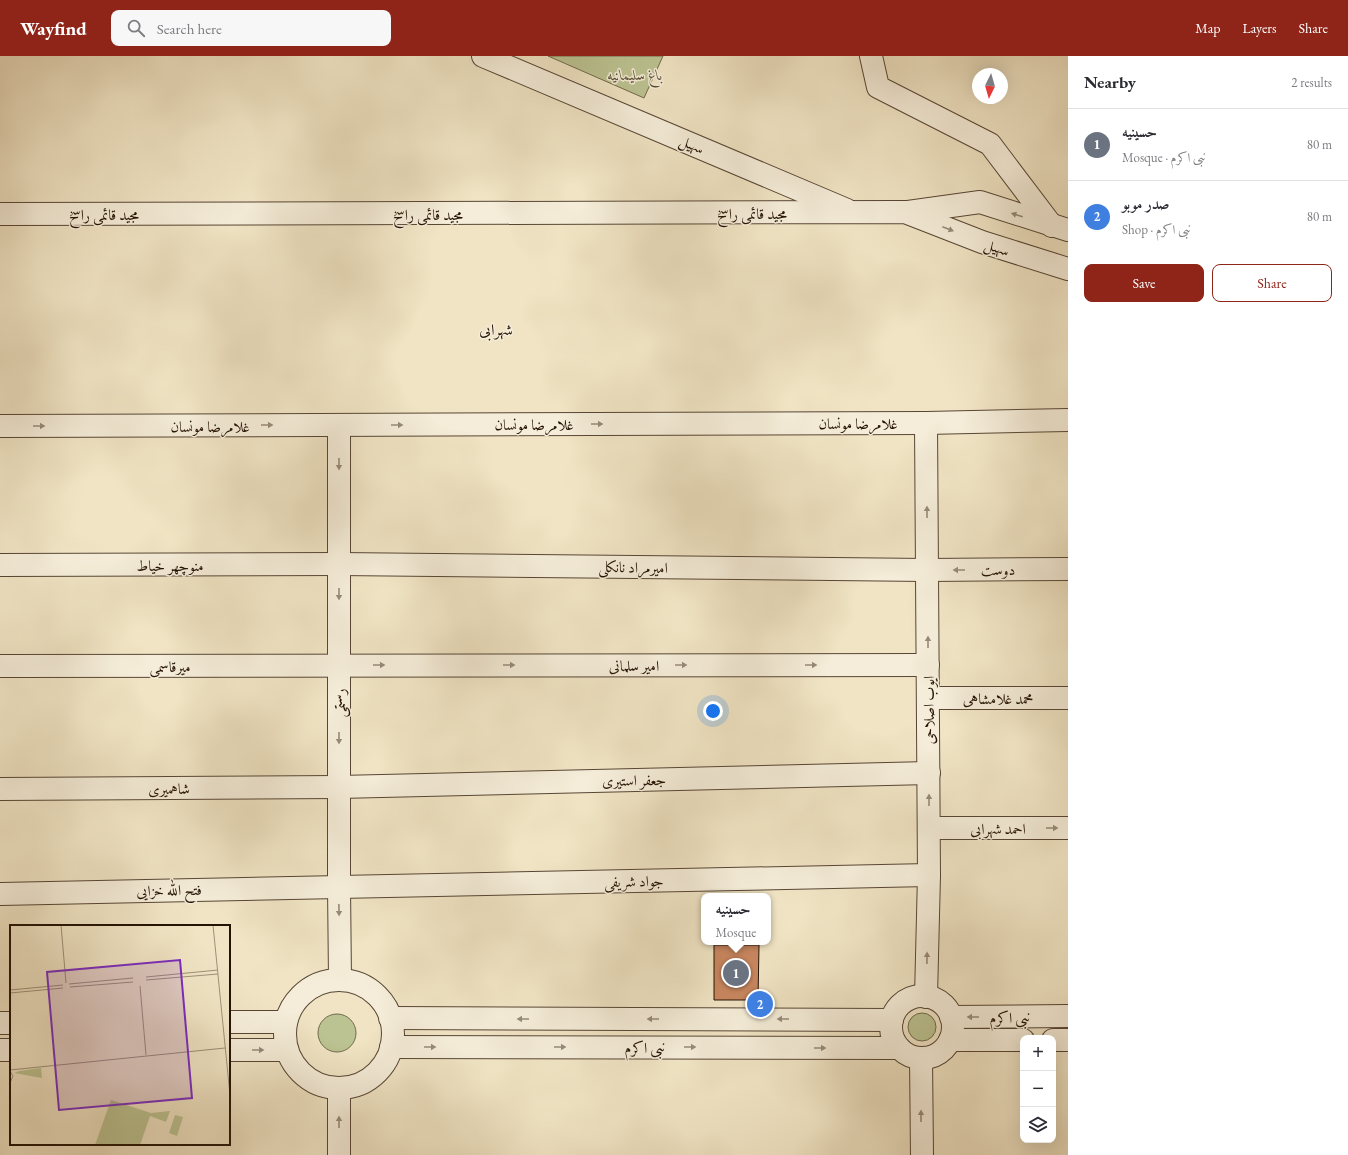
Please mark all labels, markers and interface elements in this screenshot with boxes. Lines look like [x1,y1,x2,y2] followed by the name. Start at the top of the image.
[111,10,391,46] search box
[20,16,87,41] text: Wayfind
[125,17,147,39] icon: search
[157,19,222,38] text: Search here
[1195,19,1220,37] text: Map
[1242,19,1277,37] text: Layers
[1299,19,1328,37] text: Share
[607,65,663,88] park label: باغ سلیمانیه
[972,68,1008,104] north arrow
[1084,71,1136,93] text: Nearby
[1291,74,1332,91] text: 2 results
[1122,122,1157,141] text: حسینیه
[676,130,707,160] street label: سهیل
[1094,136,1100,153] text: 1
[1307,136,1332,153] text: 80 m
[1122,149,1206,166] text: Mosque · نبی اکرم
[1122,194,1169,213] text: صدر موبو
[717,204,787,228] street label: مجید قائمی راسخ
[69,205,139,229] street label: مجید قائمی راسخ
[393,205,463,229] street label: مجید قائمی راسخ
[1094,208,1100,225] text: 2
[1307,208,1332,225] text: 80 m
[1011,211,1023,217] one-way arrow
[1122,221,1191,238] text: Shop · نبی اکرم
[942,226,954,232] one-way arrow
[981,234,1012,262] street label: سهیل
[1084,264,1204,302] button: Save
[1212,264,1332,302] button: Share
[479,319,513,341] district label: شهرابی
[818,414,898,435] street label: غلامرضا مونسان
[494,415,574,436] street label: غلامرضا مونسان
[170,417,250,438] street label: غلامرضا مونسان
[591,421,604,427] one-way arrow
[261,422,274,428] one-way arrow
[391,422,404,428] one-way arrow
[33,423,46,429] one-way arrow
[336,458,342,471] one-way arrow
[924,505,930,518] one-way arrow
[136,556,204,576] street label: منوچهر خیاط
[598,557,668,579] street label: امیرمراد نانکلی
[981,560,1015,579] street label: دوست
[952,567,965,573] one-way arrow
[336,588,342,601] one-way arrow
[925,635,931,648] one-way arrow
[609,656,659,675] street label: امیر سلمانی
[149,657,191,678] street label: میرقاسمی
[373,662,386,668] one-way arrow
[503,662,516,668] one-way arrow
[675,662,688,668] one-way arrow
[805,662,818,668] one-way arrow
[919,676,938,744] street label: ایوب اصلاحی
[330,688,351,718] street label: رستمی
[963,689,1034,708] street label: محمد غلامشاهی
[703,701,723,721] your location
[336,732,342,745] one-way arrow
[602,770,666,791] street label: جعفر استیری
[148,779,190,798] street label: شاهمیری
[926,793,932,806] one-way arrow
[970,819,1026,840] street label: احمد شهرابی
[1046,825,1059,831] one-way arrow
[604,871,664,893] street label: جواد شریفی
[136,878,202,905] street label: فتح الله خزایی
[701,893,771,945] popup
[716,899,751,918] text: حسینیه
[336,904,342,917] one-way arrow
[716,924,756,941] text: Mosque
[10,925,230,1145] inset map
[924,951,930,964] one-way arrow
[723,958,749,988] pin: 1
[747,989,773,1019] pin: 2
[990,1008,1030,1031] street label: نبی اکرم
[966,1014,979,1020] one-way arrow
[516,1016,529,1022] one-way arrow
[646,1016,659,1022] one-way arrow
[776,1016,789,1022] one-way arrow
[1020,1035,1056,1143] map controls
[1020,1035,1056,1071] button: +
[625,1038,665,1061] street label: نبی اکرم
[424,1044,437,1050] one-way arrow
[554,1044,567,1050] one-way arrow
[684,1044,697,1050] one-way arrow
[814,1045,827,1051] one-way arrow
[252,1047,265,1053] one-way arrow
[1020,1071,1056,1107] button: −
[1020,1107,1056,1143] button: layers
[918,1109,924,1122] one-way arrow
[336,1115,342,1128] one-way arrow

